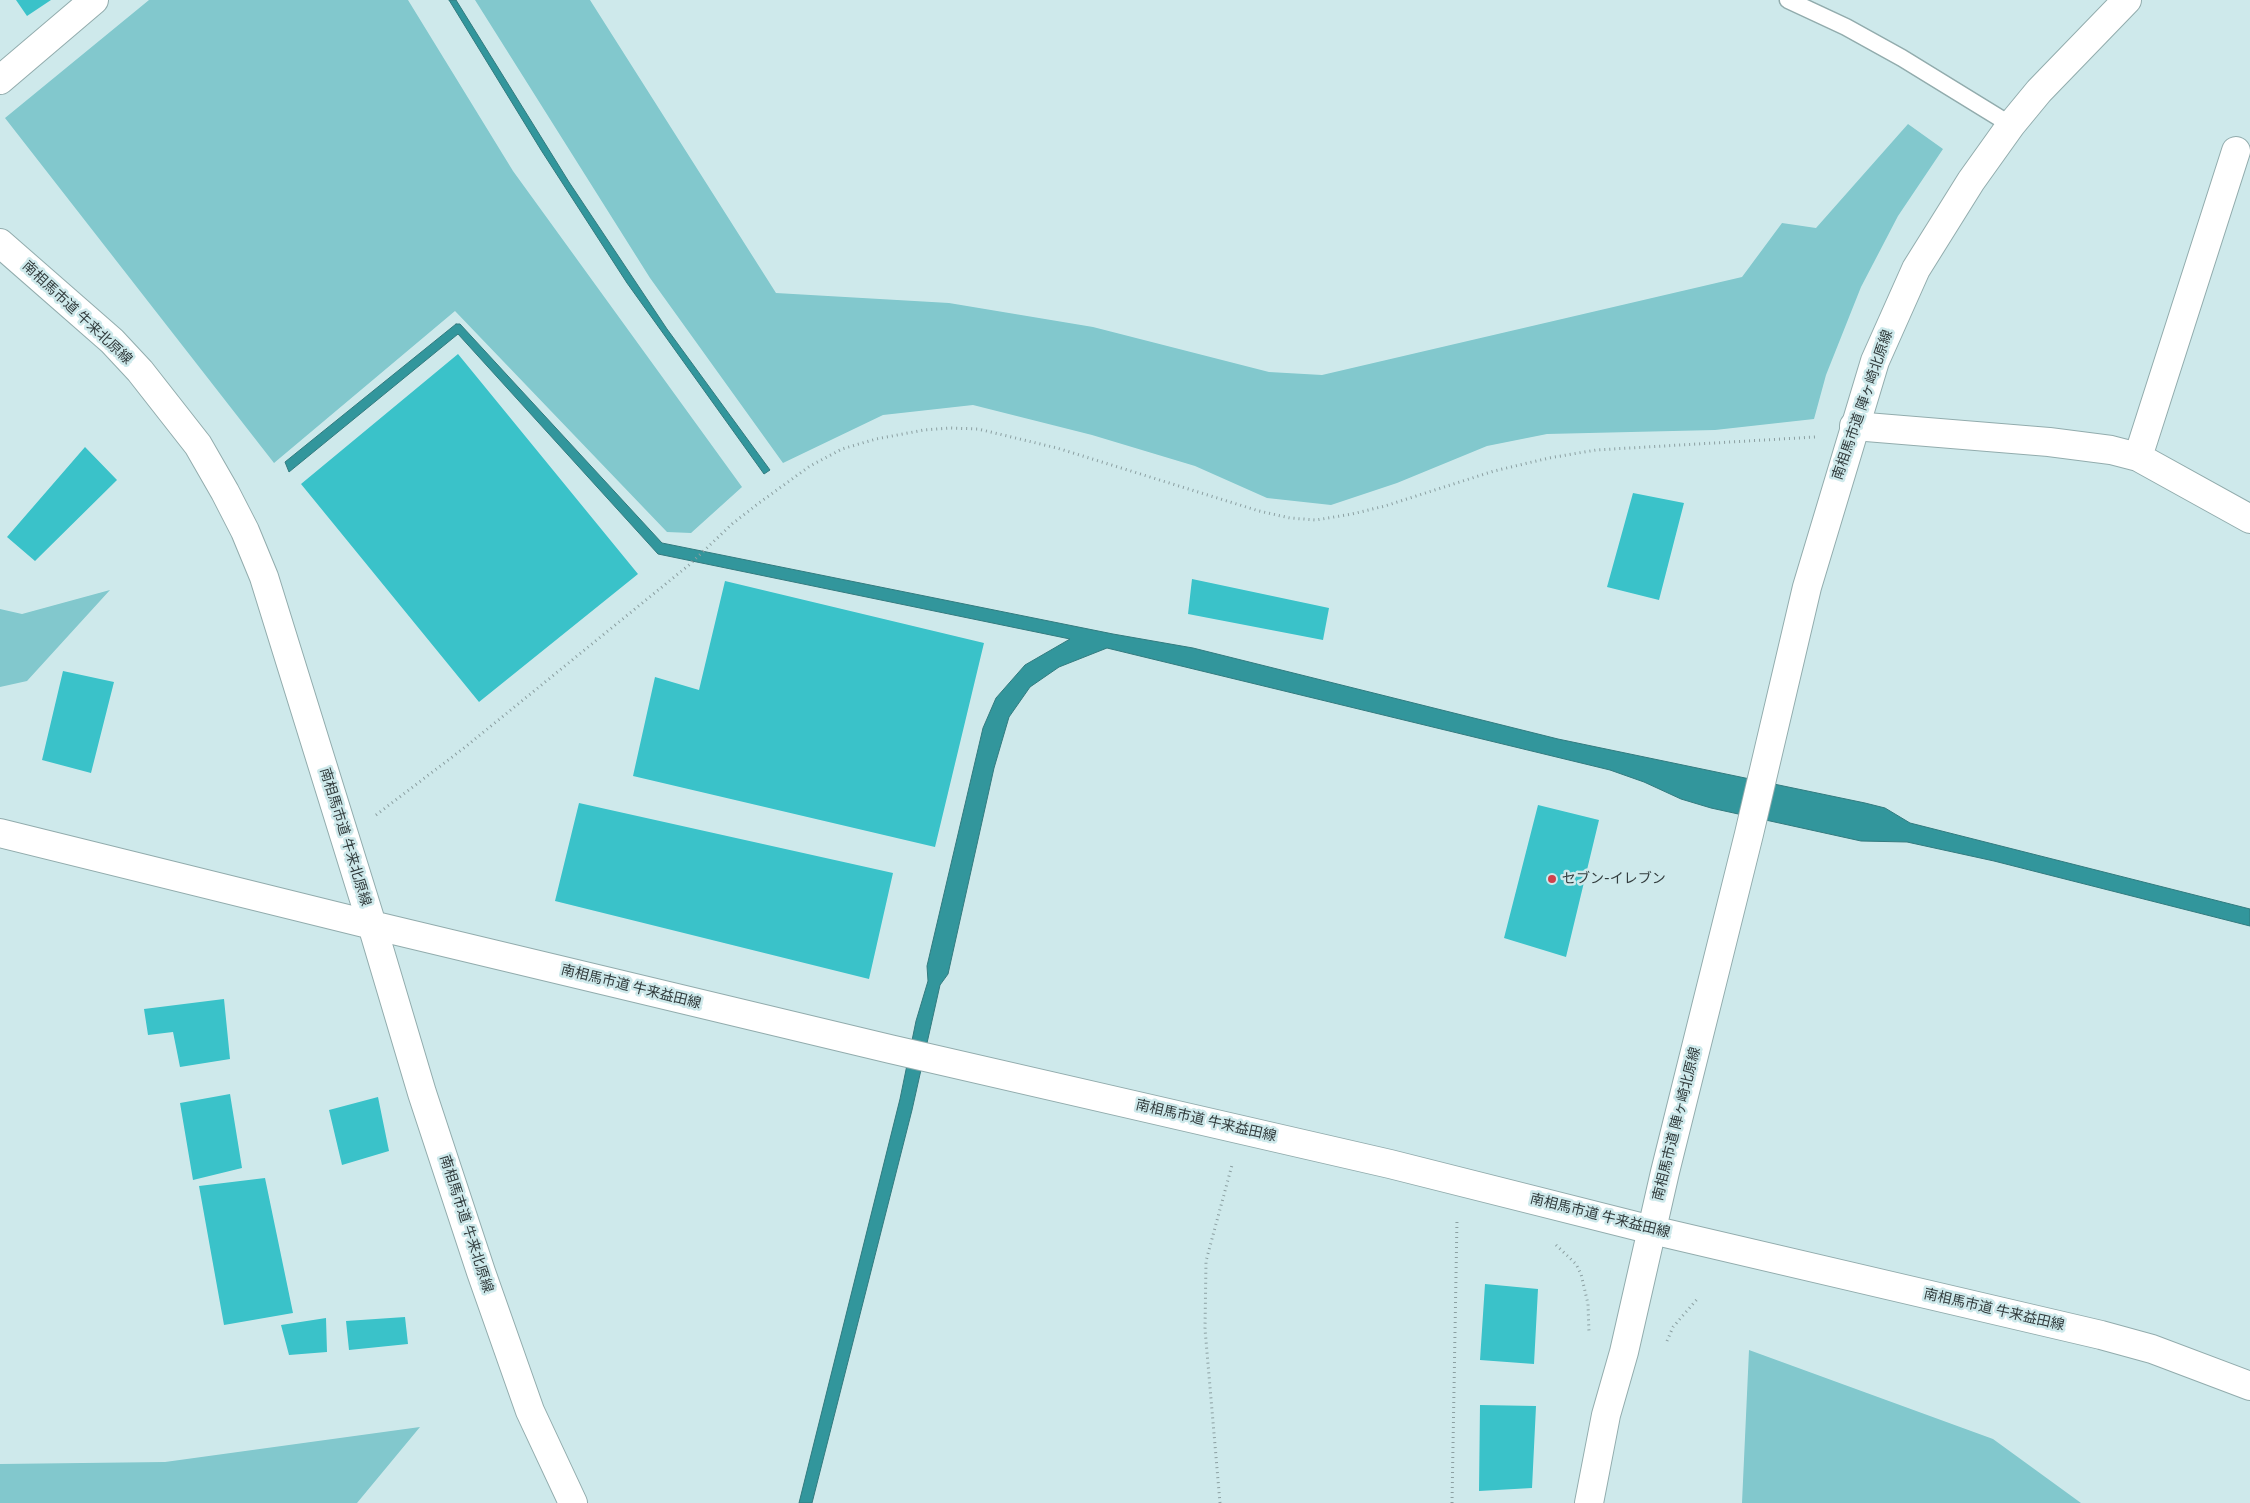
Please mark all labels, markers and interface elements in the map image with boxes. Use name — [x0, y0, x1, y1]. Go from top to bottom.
street label: 南相馬市道 牛来北原線 — [19, 258, 135, 368]
street label: 南相馬市道 陣ヶ崎北原線 — [1829, 328, 1897, 482]
street label: 南相馬市道 牛来北原線 — [316, 766, 374, 908]
place label: セブン-イレブン — [1562, 871, 1666, 887]
marker: セブン-イレブン — [1546, 873, 1558, 885]
street label: 南相馬市道 牛来益田線 — [559, 961, 703, 1013]
street label: 南相馬市道 陣ヶ崎北原線 — [1650, 1045, 1704, 1203]
street label: 南相馬市道 牛来益田線 — [1134, 1097, 1278, 1145]
street label: 南相馬市道 牛来北原線 — [436, 1153, 496, 1295]
street label: 南相馬市道 牛来益田線 — [1528, 1190, 1672, 1242]
street label: 南相馬市道 牛来益田線 — [1922, 1286, 2066, 1334]

